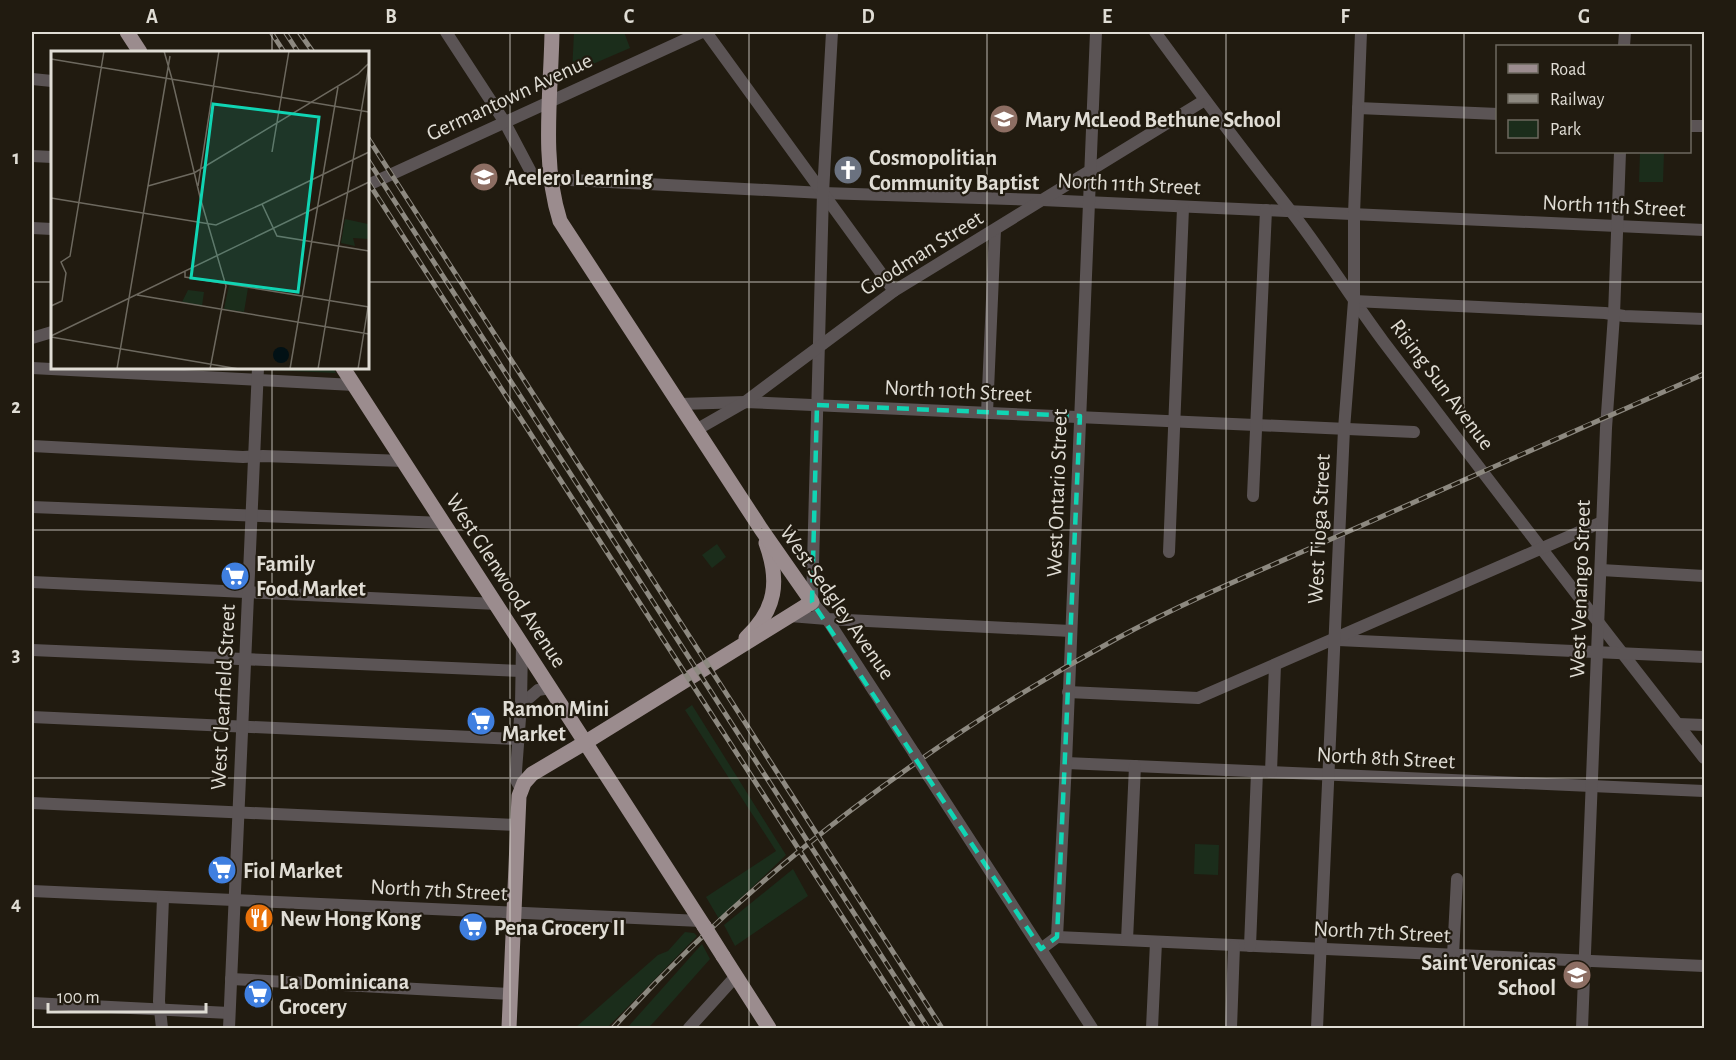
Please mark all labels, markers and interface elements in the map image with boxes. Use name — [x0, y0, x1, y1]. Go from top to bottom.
text: A — [146, 7, 158, 27]
text: B — [385, 7, 397, 27]
text: C — [624, 7, 635, 27]
text: D — [861, 7, 875, 27]
text: E — [1102, 7, 1112, 27]
text: F — [1340, 7, 1350, 27]
text: G — [1578, 7, 1590, 27]
legend — [1496, 45, 1691, 153]
street label: Germantown Avenue — [423, 49, 596, 145]
inset map — [51, 51, 369, 369]
text: Road — [1550, 61, 1586, 79]
text: Railway — [1550, 91, 1605, 109]
school or university icon: Mary McLeod Bethune School — [988, 103, 1020, 135]
place label: Mary McLeod Bethune School — [1025, 109, 1281, 132]
text: Park — [1550, 121, 1582, 139]
place label: Cosmopolitian Community Baptist — [869, 147, 1040, 195]
text: 1 — [12, 148, 20, 168]
church icon: Cosmopolitian Community Baptist — [832, 154, 864, 186]
school or university icon: Acelero Learning — [468, 161, 500, 193]
place label: Acelero Learning — [505, 167, 653, 189]
street label: North 11th Street — [1057, 169, 1201, 199]
street label: North 11th Street — [1542, 191, 1686, 221]
street label: Goodman Street — [856, 206, 987, 299]
street label: Rising Sun Avenue — [1386, 315, 1498, 454]
street label: North 10th Street — [884, 376, 1032, 406]
text: 2 — [11, 397, 21, 417]
street label: West Ontario Street — [1043, 408, 1071, 578]
street label: West Tioga Street — [1304, 453, 1334, 605]
street label: West Glenwood Avenue — [442, 490, 571, 671]
street label: West Venango Street — [1566, 499, 1594, 679]
street label: West Sedgley Avenue — [776, 521, 899, 684]
place label: Family Food Market — [256, 553, 366, 600]
supermarket icon: Family Food Market — [219, 560, 251, 592]
street label: West Clearfield Street — [207, 603, 239, 791]
text: 3 — [12, 645, 20, 665]
place label: Ramon Mini Market — [502, 698, 609, 745]
supermarket icon: Ramon Mini Market — [465, 705, 497, 737]
street label: North 8th Street — [1316, 743, 1456, 773]
supermarket icon: Fiol Market — [206, 854, 238, 886]
place label: Fiol Market — [243, 860, 343, 882]
street label: North 7th Street — [370, 875, 508, 905]
text: 4 — [11, 894, 21, 914]
restaurant icon: New Hong Kong — [243, 902, 275, 934]
place label: New Hong Kong — [280, 908, 422, 930]
supermarket icon: Pena Grocery II — [457, 911, 489, 943]
place label: Pena Grocery II — [494, 917, 625, 940]
street label: North 7th Street — [1313, 917, 1451, 947]
place label: Saint Veronicas School — [1421, 952, 1556, 999]
school or university icon: Saint Veronicas School — [1561, 959, 1593, 991]
place label: La Dominicana Grocery — [279, 971, 410, 1019]
scale bar — [48, 976, 206, 1014]
supermarket icon: La Dominicana Grocery — [242, 978, 274, 1010]
text: 100 m — [57, 989, 100, 1007]

